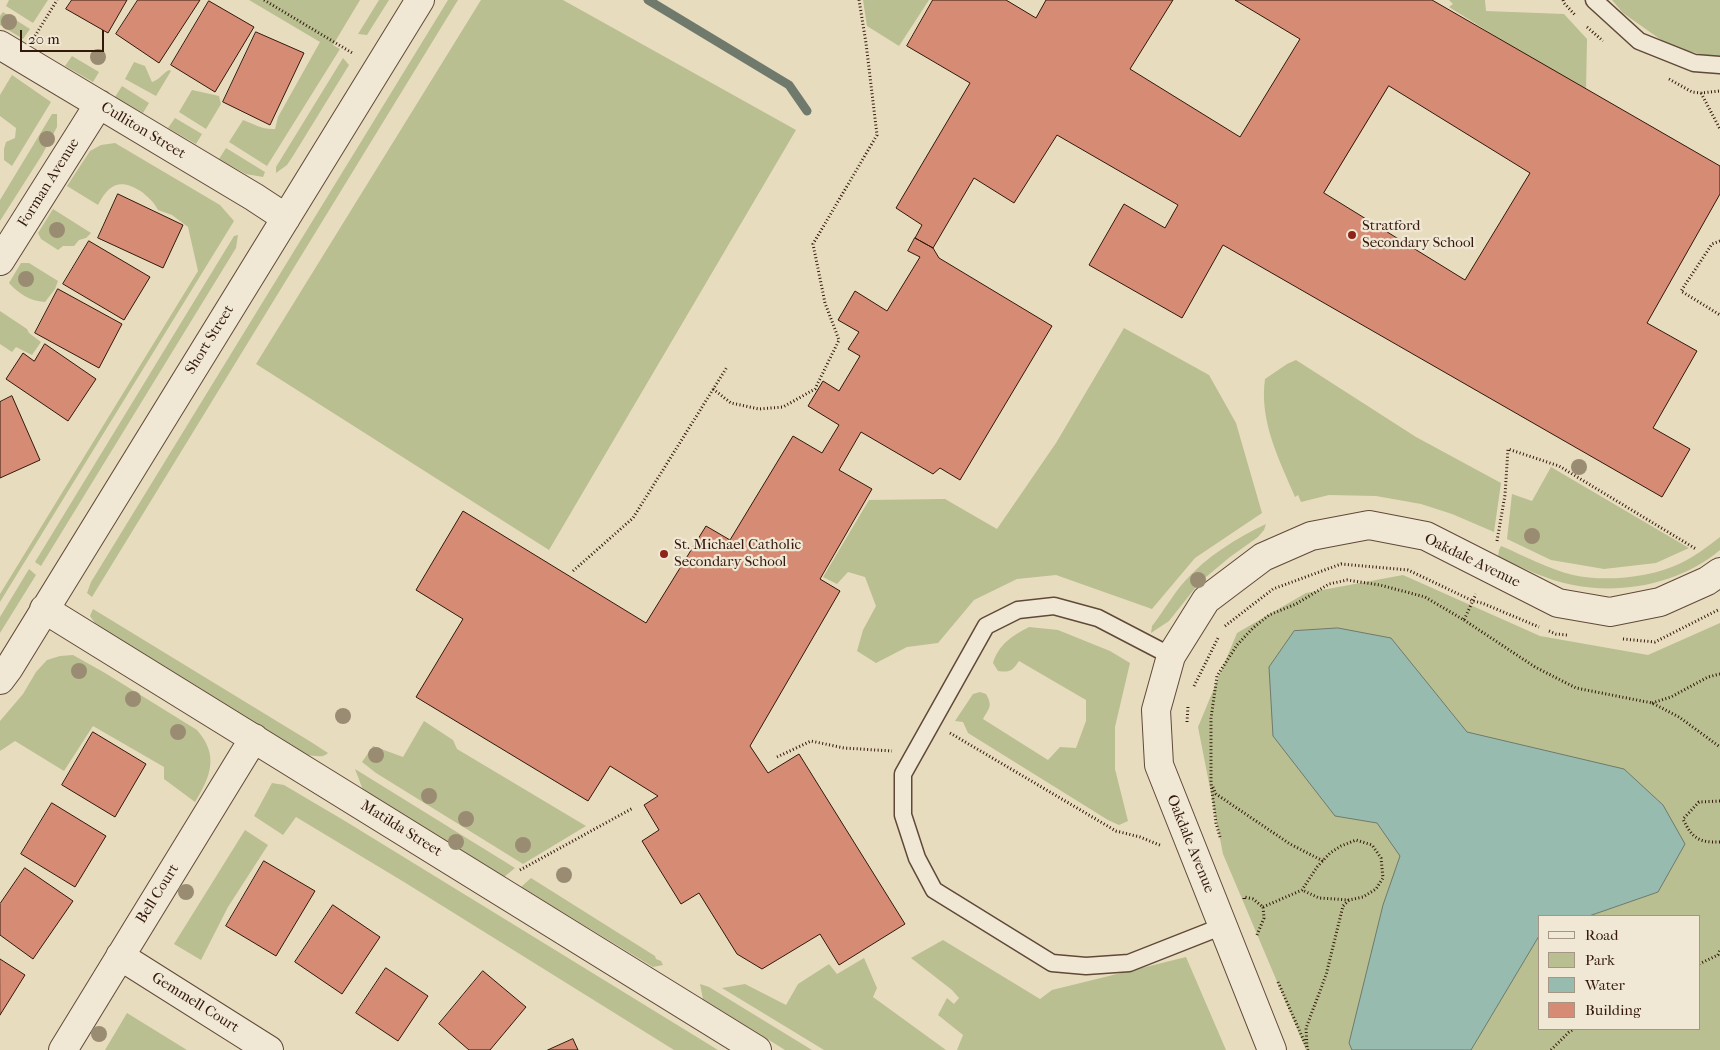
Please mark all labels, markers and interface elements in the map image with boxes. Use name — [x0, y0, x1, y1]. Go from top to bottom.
scale bar — [22, 20, 106, 52]
text: 20 m — [28, 30, 60, 48]
street label: Culliton Street — [97, 99, 189, 163]
street label: Forman Avenue — [14, 135, 84, 231]
place label: Stratford Secondary School — [1362, 217, 1475, 252]
marker: Stratford Secondary School — [1346, 229, 1358, 241]
street label: Short Street — [182, 302, 238, 378]
street label: Oakdale Avenue — [1421, 530, 1523, 592]
place label: St. Michael Catholic Secondary School — [674, 536, 801, 571]
marker: St. Michael Catholic Secondary School — [658, 548, 670, 560]
street label: Oakdale Avenue — [1162, 792, 1218, 896]
street label: Matilda Street — [357, 797, 445, 861]
street label: Bell Court — [133, 861, 183, 927]
legend — [1538, 915, 1700, 1030]
text: Road — [1585, 926, 1618, 944]
text: Park — [1585, 951, 1615, 969]
street label: Gemmell Court — [148, 969, 242, 1037]
text: Water — [1585, 976, 1625, 994]
text: Building — [1585, 1001, 1641, 1019]

